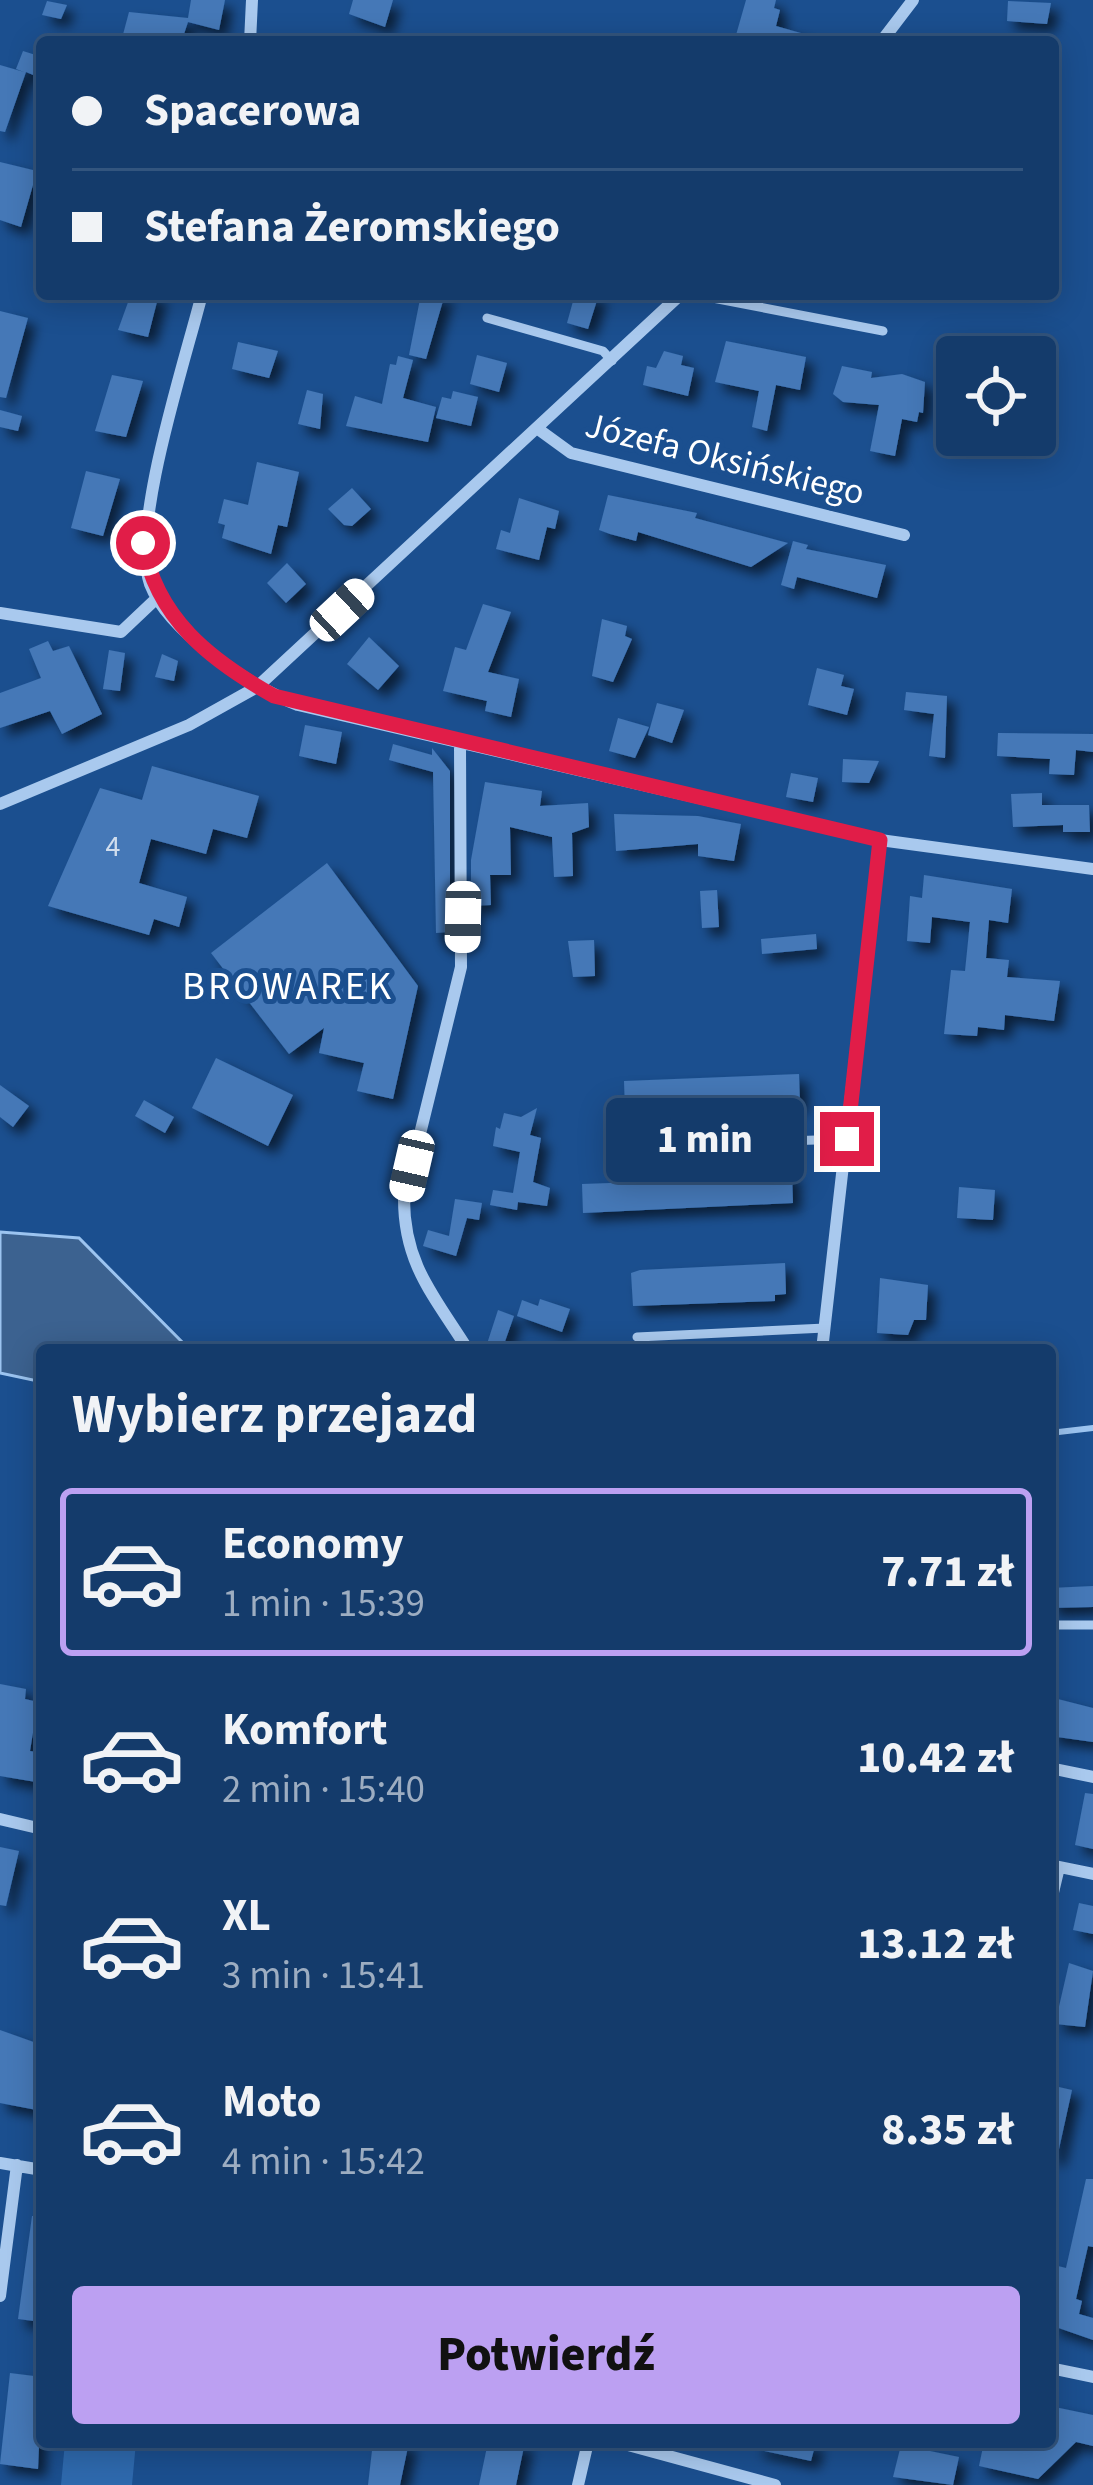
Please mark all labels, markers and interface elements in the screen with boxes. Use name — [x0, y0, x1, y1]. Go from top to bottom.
text: Spacerowa — [144, 79, 361, 143]
text: Stefana Żeromskiego — [144, 195, 560, 259]
map controls — [936, 336, 1056, 456]
button: locate — [936, 336, 1056, 456]
street label: Józefa Oksińskiego — [580, 400, 870, 518]
route start — [116, 516, 170, 570]
car — [303, 572, 381, 648]
house number: 4 — [106, 825, 121, 868]
car — [444, 881, 482, 953]
district label: BROWAREK — [182, 959, 394, 1015]
callout: 1 min — [607, 1097, 805, 1181]
text: 1 min — [657, 1112, 753, 1168]
route end — [820, 1112, 874, 1166]
car — [386, 1127, 438, 1205]
text: Wybierz przejazd — [72, 1377, 478, 1454]
text: Economy — [222, 1512, 404, 1576]
icon: car — [78, 1518, 186, 1626]
text: 7.71 zł — [881, 1540, 1014, 1604]
text: 1 min · 15:39 — [222, 1576, 425, 1632]
text: Komfort — [222, 1698, 387, 1762]
icon: car — [78, 1704, 186, 1812]
text: 10.42 zł — [857, 1726, 1014, 1790]
text: 2 min · 15:40 — [222, 1762, 425, 1818]
text: XL — [222, 1884, 271, 1948]
icon: car — [78, 1890, 186, 1998]
text: 13.12 zł — [857, 1912, 1014, 1976]
text: 3 min · 15:41 — [222, 1948, 425, 2004]
text: Moto — [222, 2070, 321, 2134]
icon: car — [78, 2076, 186, 2184]
text: 8.35 zł — [881, 2098, 1014, 2162]
text: 4 min · 15:42 — [222, 2134, 425, 2190]
button: Potwierdź — [72, 2286, 1020, 2424]

